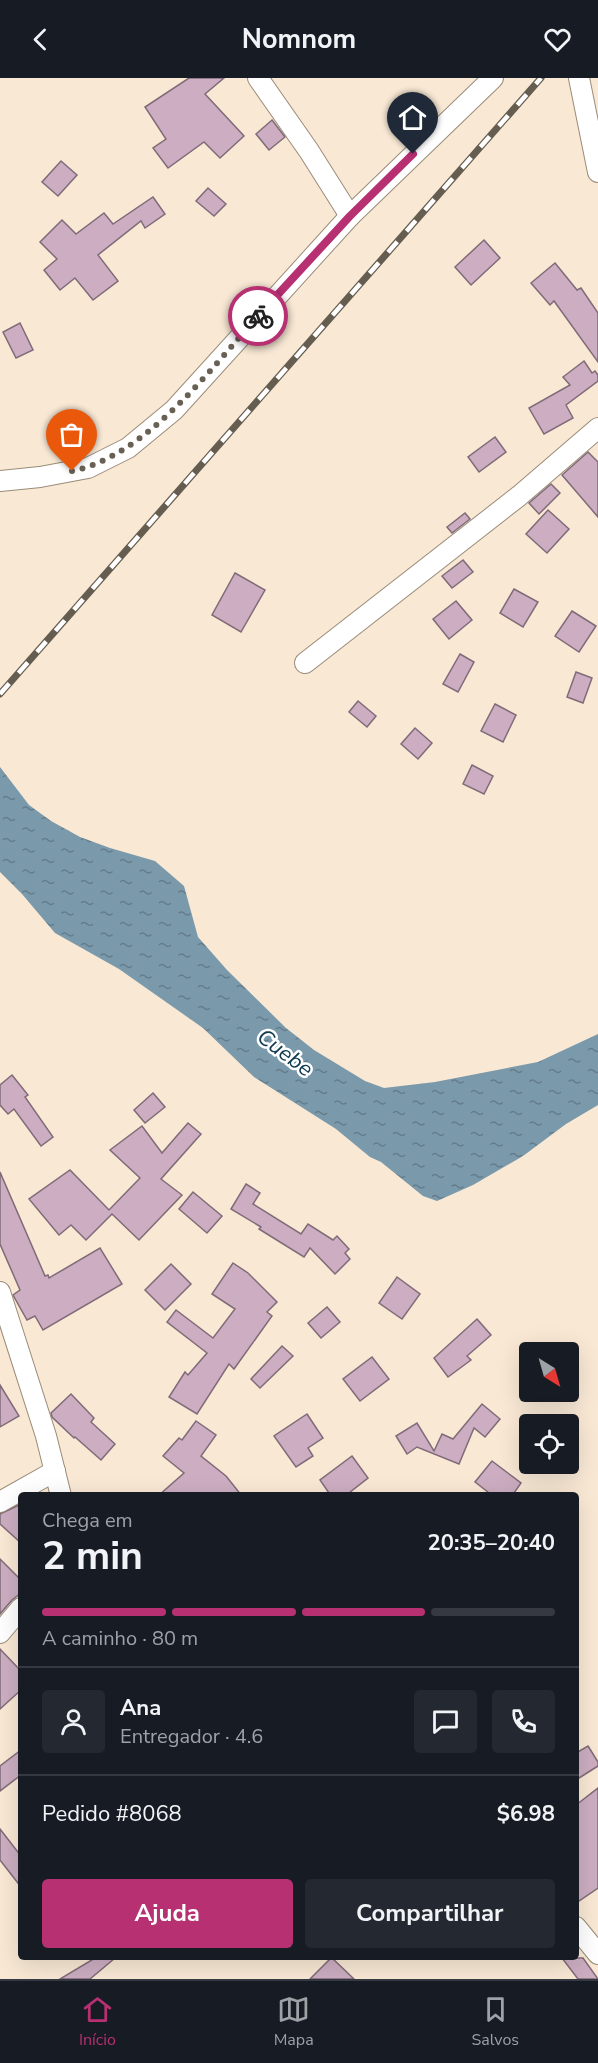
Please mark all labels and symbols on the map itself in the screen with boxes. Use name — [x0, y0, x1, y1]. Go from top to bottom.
pin — [387, 92, 438, 154]
courier — [228, 286, 288, 346]
pin — [46, 409, 97, 471]
water label: Cuebe — [251, 1022, 319, 1084]
north arrow — [519, 1342, 579, 1402]

